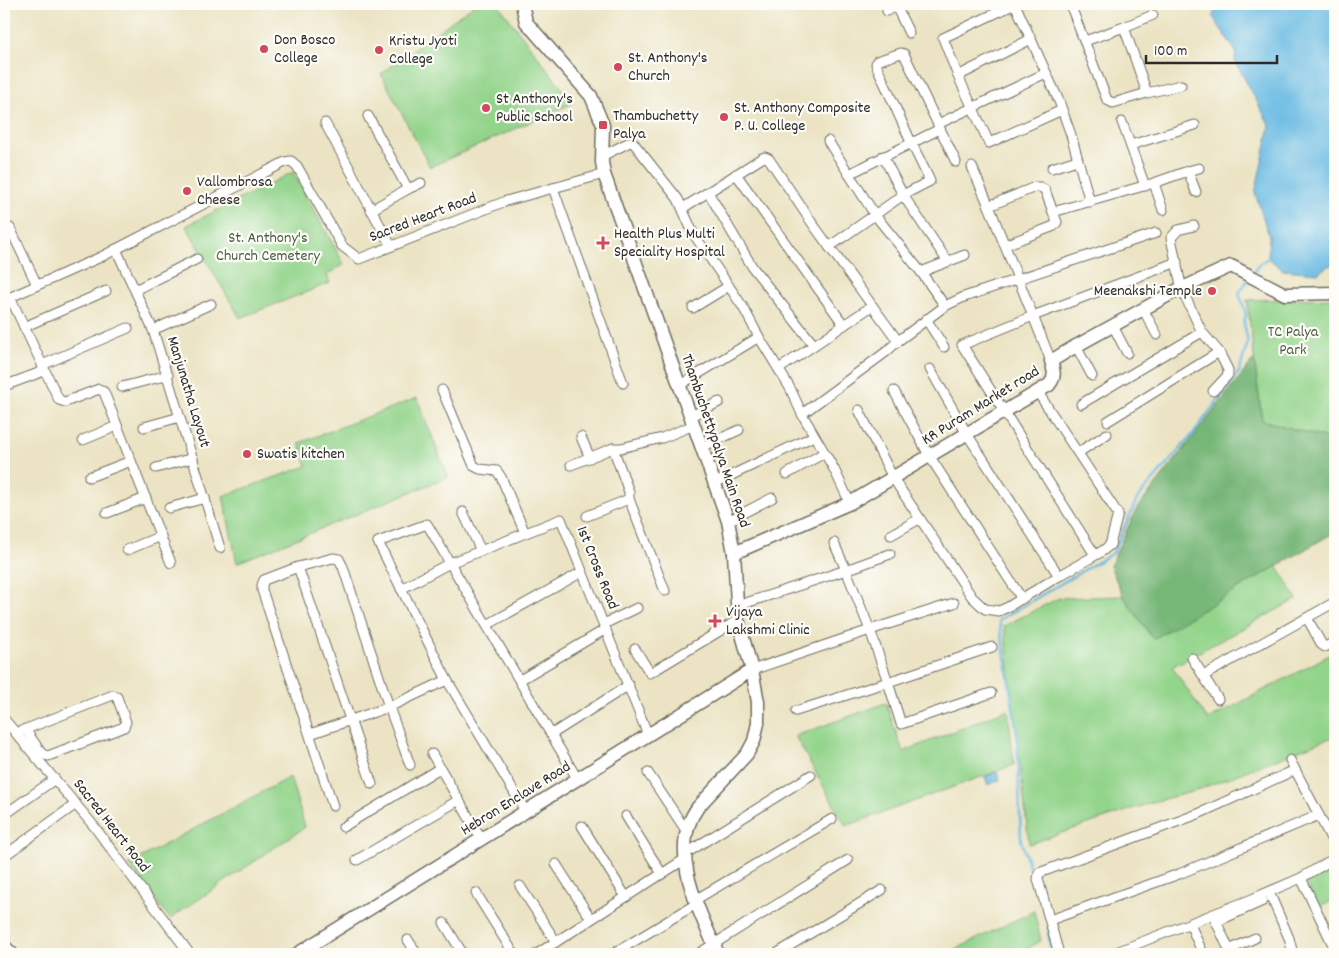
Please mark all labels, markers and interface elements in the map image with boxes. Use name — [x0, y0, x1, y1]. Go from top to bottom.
place label: Don Bosco College — [274, 29, 335, 70]
place label: Kristu Jyoti College — [389, 30, 457, 71]
scale bar — [1146, 32, 1278, 64]
text: 100 m — [1154, 41, 1187, 63]
marker: Don Bosco College — [258, 43, 270, 55]
marker: Kristu Jyoti College — [373, 44, 385, 56]
place label: St. Anthony's Church — [628, 47, 708, 88]
marker: St. Anthony's Church — [612, 61, 624, 73]
place label: St Anthony's Public School — [496, 88, 573, 129]
place label: St. Anthony Composite P. U. College — [734, 97, 870, 138]
marker: St Anthony's Public School — [480, 102, 492, 114]
place label: Thambuchetty Palya — [613, 105, 699, 146]
marker: St. Anthony Composite P. U. College — [718, 111, 730, 123]
marker: Thambuchetty Palya — [597, 119, 609, 131]
place label: Vallombrosa Cheese — [197, 171, 273, 212]
marker: Vallombrosa Cheese — [181, 185, 193, 197]
street label: Sacred Heart Road — [366, 187, 480, 249]
place label: Health Plus Multi Speciality Hospital — [614, 223, 725, 264]
park label: St. Anthony's Church Cemetery — [216, 227, 320, 268]
marker: Health Plus Multi Speciality Hospital — [596, 236, 610, 250]
place label: Meenakshi Temple — [1094, 280, 1202, 303]
marker: Meenakshi Temple — [1206, 285, 1218, 297]
park label: TC Palya Park — [1268, 321, 1319, 362]
street label: Manjunatha Layout — [160, 334, 216, 450]
street label: Thambuchettypalya Main Road — [674, 351, 756, 531]
street label: KR Puram Market road — [918, 360, 1044, 452]
place label: Swatis kitchen — [257, 443, 345, 466]
marker: Swatis kitchen — [241, 448, 253, 460]
street label: 1st Cross Road — [570, 523, 624, 613]
place label: Vijaya Lakshmi Clinic — [726, 601, 810, 642]
marker: Vijaya Lakshmi Clinic — [708, 614, 722, 628]
street label: Hebron Enclave Road — [456, 756, 576, 842]
street label: Sacred Heart Road — [67, 774, 155, 878]

